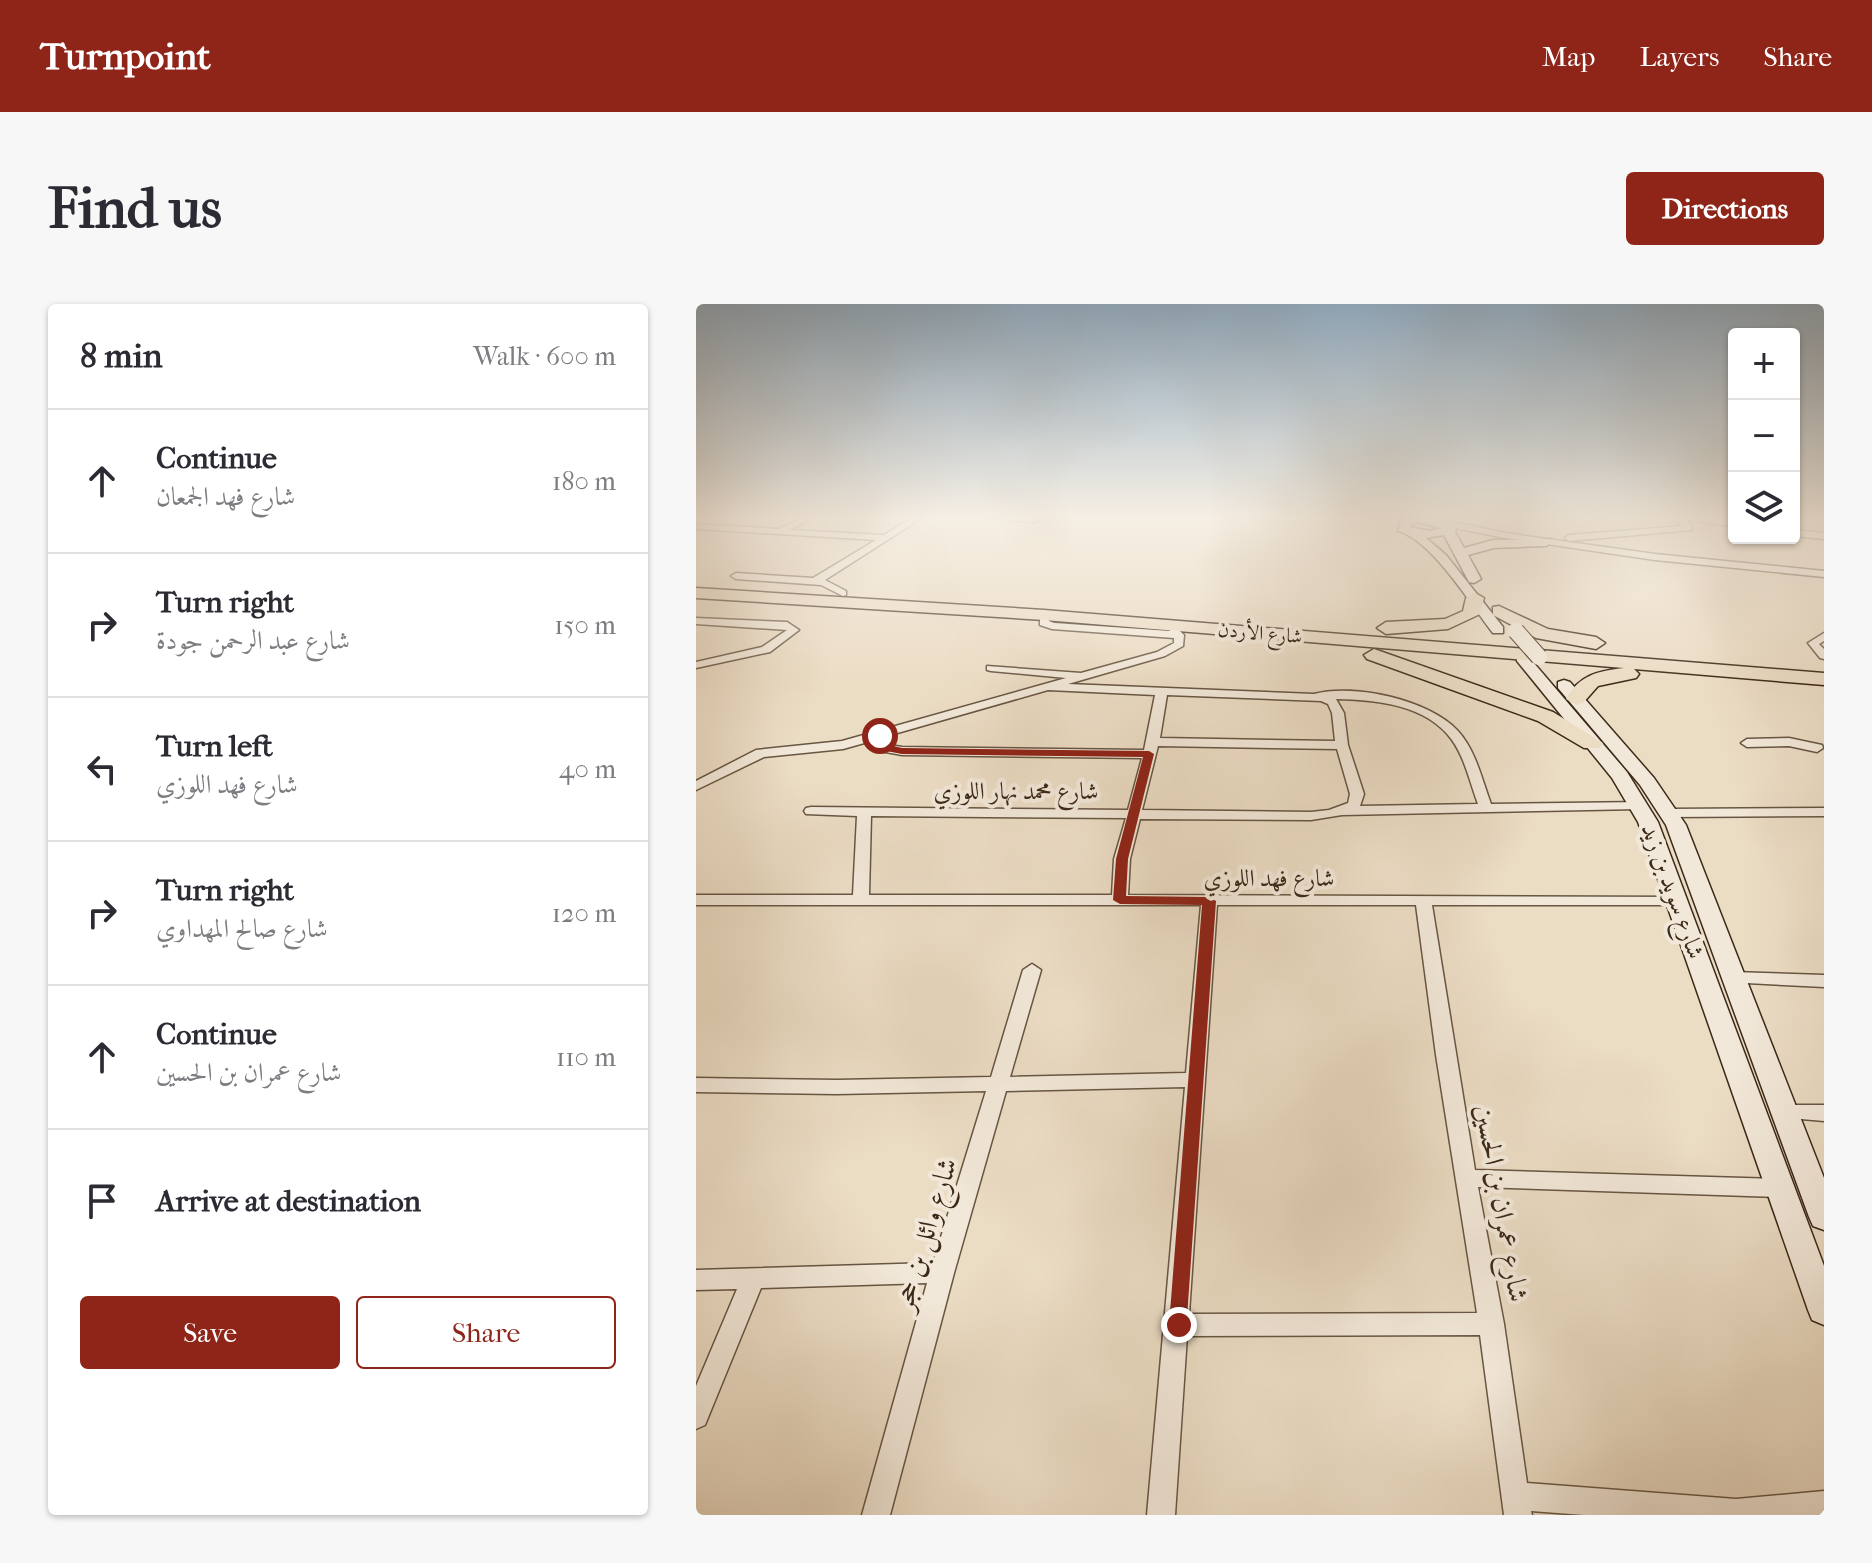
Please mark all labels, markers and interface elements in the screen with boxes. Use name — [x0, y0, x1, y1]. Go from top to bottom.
text: Turnpoint — [40, 34, 211, 79]
text: Map — [1542, 40, 1595, 73]
text: Layers — [1639, 40, 1719, 73]
text: Share — [1763, 40, 1832, 73]
button: Directions — [1626, 172, 1824, 245]
text: Find us — [48, 176, 222, 241]
map controls — [1728, 328, 1800, 544]
button: + — [1728, 328, 1800, 400]
text: 8 min — [80, 336, 162, 376]
text: Walk · 600 m — [473, 341, 616, 372]
button: − — [1728, 400, 1800, 472]
text: Continue — [156, 441, 277, 476]
icon: ahead — [80, 459, 124, 503]
text: 180 m — [552, 466, 616, 497]
button: layers — [1728, 472, 1800, 544]
text: شارع فهد الجمعان — [156, 481, 295, 512]
text: Turn right — [156, 585, 294, 620]
icon: right — [80, 603, 124, 647]
text: 150 m — [554, 610, 616, 641]
street label: شارع الأردن — [1216, 614, 1303, 654]
text: شارع عبد الرحمن جودة — [156, 625, 350, 656]
route start — [862, 718, 898, 754]
text: Turn left — [156, 729, 273, 764]
icon: left — [80, 747, 124, 791]
text: 40 m — [559, 754, 616, 785]
text: شارع فهد اللوزي — [156, 769, 298, 800]
street label: شارع محمد نهار اللوزي — [934, 777, 1098, 811]
street label: شارع سويد بن زيد — [1630, 820, 1710, 964]
street label: شارع فهد اللوزي — [1204, 864, 1334, 898]
text: Turn right — [156, 873, 294, 908]
icon: right — [80, 891, 124, 935]
text: 120 m — [552, 898, 616, 929]
text: شارع صالح المهداوي — [156, 913, 328, 944]
text: Continue — [156, 1017, 277, 1052]
icon: ahead — [80, 1035, 124, 1079]
text: 110 m — [556, 1042, 616, 1073]
text: شارع عمران بن الحسين — [156, 1057, 342, 1088]
street label: شارع عمران بن الحسين — [1461, 1102, 1536, 1306]
street label: شارع وائل بن حجر — [885, 1154, 971, 1319]
icon: arrive — [80, 1179, 124, 1223]
text: Arrive at destination — [156, 1184, 421, 1219]
button: Save — [80, 1296, 340, 1369]
button: Share — [356, 1296, 616, 1369]
route end — [1161, 1307, 1197, 1343]

